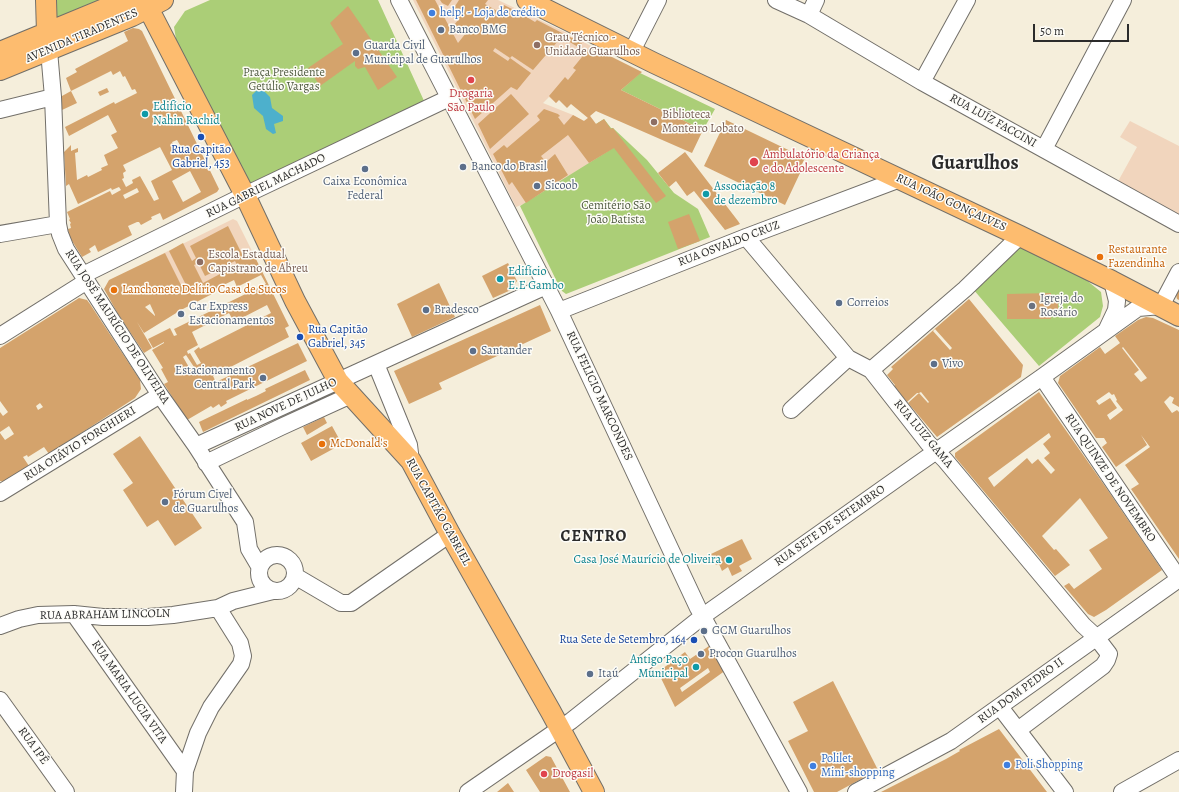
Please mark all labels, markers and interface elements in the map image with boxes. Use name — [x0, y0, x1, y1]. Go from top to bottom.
street label: AVENIDA TIRADENTES — [24, 6, 140, 66]
place label: help! - Loja de crédito — [440, 6, 546, 20]
marker: help! - Loja de crédito — [427, 8, 437, 18]
scale bar — [1035, 16, 1131, 42]
place label: Banco BMG — [449, 23, 507, 37]
text: 50 m — [1040, 23, 1064, 39]
marker: Banco BMG — [436, 25, 446, 35]
place label: Grau Técnico - Unidade Guarulhos — [545, 31, 640, 59]
place label: Guarda Civil Municipal de Guarulhos — [364, 39, 481, 67]
marker: Grau Técnico - Unidade Guarulhos — [532, 40, 542, 50]
marker: Guarda Civil Municipal de Guarulhos — [351, 48, 361, 58]
park label: Praça Presidente Getúlio Vargas — [243, 66, 325, 94]
marker: Drogaria São Paulo — [466, 75, 476, 85]
place label: Drogaria São Paulo — [447, 87, 495, 115]
street label: RUA LUÍZ FACCINI — [947, 91, 1039, 151]
place label: Edifício Nahin Rachid — [153, 100, 220, 128]
place label: Biblioteca Monteiro Lobato — [662, 108, 744, 136]
marker: Edifício Nahin Rachid — [140, 109, 150, 119]
marker: Biblioteca Monteiro Lobato — [649, 117, 659, 127]
marker: Rua Capitão Gabriel, 453 — [196, 132, 206, 142]
place label: Rua Capitão Gabriel, 453 — [171, 143, 231, 171]
place label: Ambulatório da Criança e do Adolescente — [763, 148, 880, 176]
street label: RUA GABRIEL MACHADO — [204, 151, 328, 221]
district label: Guarulhos — [931, 152, 1019, 176]
marker: Ambulatório da Criança e do Adolescente — [748, 156, 760, 168]
place label: Banco do Brasil — [471, 160, 547, 174]
marker: Banco do Brasil — [458, 162, 468, 172]
marker: Caixa Econômica Federal — [360, 164, 370, 174]
street label: RUA JOÃO GONÇALVES — [894, 171, 1008, 235]
place label: Caixa Econômica Federal — [323, 175, 407, 203]
place label: Sicoob — [545, 179, 578, 193]
place label: Associação 8 de dezembro — [714, 180, 777, 208]
marker: Sicoob — [532, 181, 542, 191]
marker: Associação 8 de dezembro — [701, 189, 711, 199]
park label: Cemitério São João Batista — [581, 199, 651, 227]
street label: RUA OSVALDO CRUZ — [676, 218, 782, 270]
place label: Restaurante Fazendinha — [1108, 243, 1167, 271]
street label: RUA JOSÉ MAURÍCIO DE OLIVEIRA — [62, 247, 172, 407]
place label: Escola Estadual Capistrano de Abreu — [208, 248, 308, 276]
marker: Restaurante Fazendinha — [1095, 252, 1105, 262]
marker: Escola Estadual Capistrano de Abreu — [195, 257, 205, 267]
place label: Edifício E.E Gambo — [508, 265, 564, 293]
marker: Edifício E.E Gambo — [495, 274, 505, 284]
place label: Lanchonete Delírio Casa de Sucos — [122, 283, 286, 297]
marker: Lanchonete Delírio Casa de Sucos — [109, 285, 119, 295]
place label: Igreja do Rosário — [1040, 292, 1083, 320]
place label: Correios — [847, 296, 889, 310]
marker: Correios — [834, 298, 844, 308]
place label: Car Express Estacionamentos — [189, 300, 274, 328]
marker: Igreja do Rosário — [1027, 301, 1037, 311]
place label: Bradesco — [434, 303, 479, 317]
marker: Bradesco — [421, 305, 431, 315]
marker: Car Express Estacionamentos — [176, 309, 186, 319]
place label: Rua Capitão Gabriel, 345 — [308, 323, 368, 351]
street label: RUA FELICIO MARCONDES — [563, 329, 635, 463]
marker: Rua Capitão Gabriel, 345 — [295, 332, 305, 342]
place label: Santander — [481, 344, 532, 358]
marker: Santander — [468, 346, 478, 356]
place label: Vivo — [942, 357, 963, 371]
marker: Vivo — [929, 359, 939, 369]
place label: Estacionamento Central Park — [175, 364, 255, 392]
marker: Estacionamento Central Park — [258, 373, 268, 383]
street label: RUA NOVE DE JULHO — [233, 375, 339, 435]
street label: RUA LUIZ GAMA — [890, 397, 956, 471]
street label: RUA OTÁVIO FORGHIERI — [21, 404, 139, 484]
street label: RUA QUINZE DE NOVEMBRO — [1062, 411, 1158, 545]
place label: McDonald's — [330, 437, 388, 451]
marker: McDonald's — [317, 439, 327, 449]
street label: RUA CAPITÃO GABRIEL — [402, 456, 474, 568]
street label: RUA SETE DE SETEMBRO — [772, 482, 888, 570]
place label: Fórum Civel de Guarulhos — [173, 488, 238, 516]
marker: Fórum Civel de Guarulhos — [160, 497, 170, 507]
district label: CENTRO — [561, 527, 627, 547]
place label: Casa José Maurício de Oliveira — [573, 553, 721, 567]
marker: Casa José Maurício de Oliveira — [724, 555, 734, 565]
street label: RUA ABRAHAM LINCOLN — [40, 607, 170, 623]
place label: GCM Guarulhos — [712, 624, 791, 638]
marker: GCM Guarulhos — [699, 626, 709, 636]
place label: Rua Sete de Setembro, 164 — [559, 633, 686, 647]
marker: Rua Sete de Setembro, 164 — [689, 635, 699, 645]
street label: RUA MARIA LUCIA VITA — [88, 638, 170, 746]
place label: Procon Guarulhos — [709, 647, 797, 661]
marker: Procon Guarulhos — [696, 649, 706, 659]
place label: Antigo Paço Municipal — [630, 653, 688, 681]
street label: RUA DOM PEDRO II — [975, 655, 1067, 727]
marker: Antigo Paço Municipal — [691, 662, 701, 672]
place label: Itaú — [598, 667, 618, 681]
marker: Itaú — [585, 669, 595, 679]
street label: RUA IPÊ — [15, 725, 51, 767]
place label: Polilet Mini-shopping — [821, 752, 895, 780]
place label: Poli Shopping — [1015, 758, 1083, 772]
marker: Poli Shopping — [1002, 760, 1012, 770]
marker: Polilet Mini-shopping — [808, 761, 818, 771]
place label: Drogasil — [552, 767, 593, 781]
marker: Drogasil — [539, 769, 549, 779]

